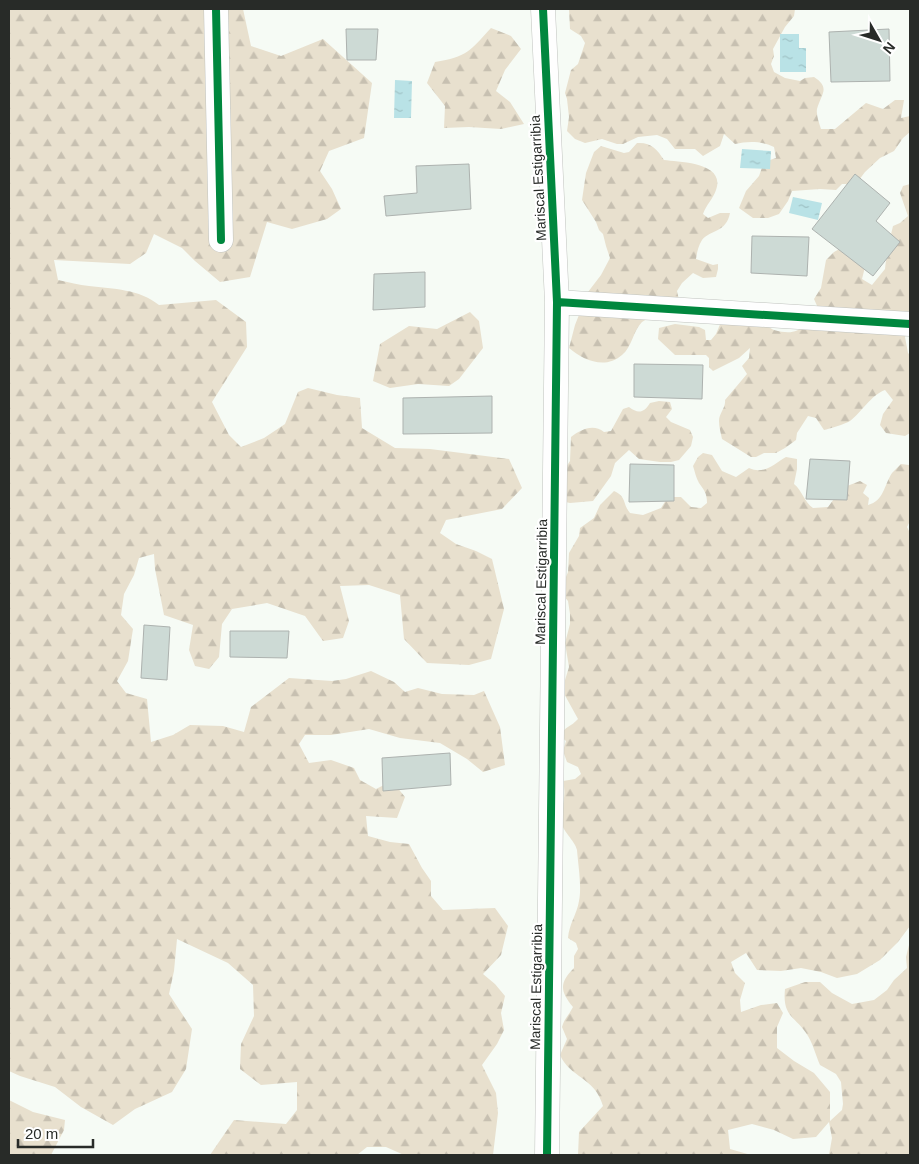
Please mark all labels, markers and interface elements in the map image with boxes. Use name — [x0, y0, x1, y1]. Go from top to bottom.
north arrow — [854, 15, 904, 65]
text: N — [880, 39, 899, 57]
street label: Mariscal Estigarribia — [527, 114, 549, 241]
street label: Mariscal Estigarribia — [532, 519, 550, 645]
street label: Mariscal Estigarribia — [527, 924, 545, 1050]
scale bar — [18, 1116, 92, 1148]
text: 20 m — [25, 1125, 58, 1142]

